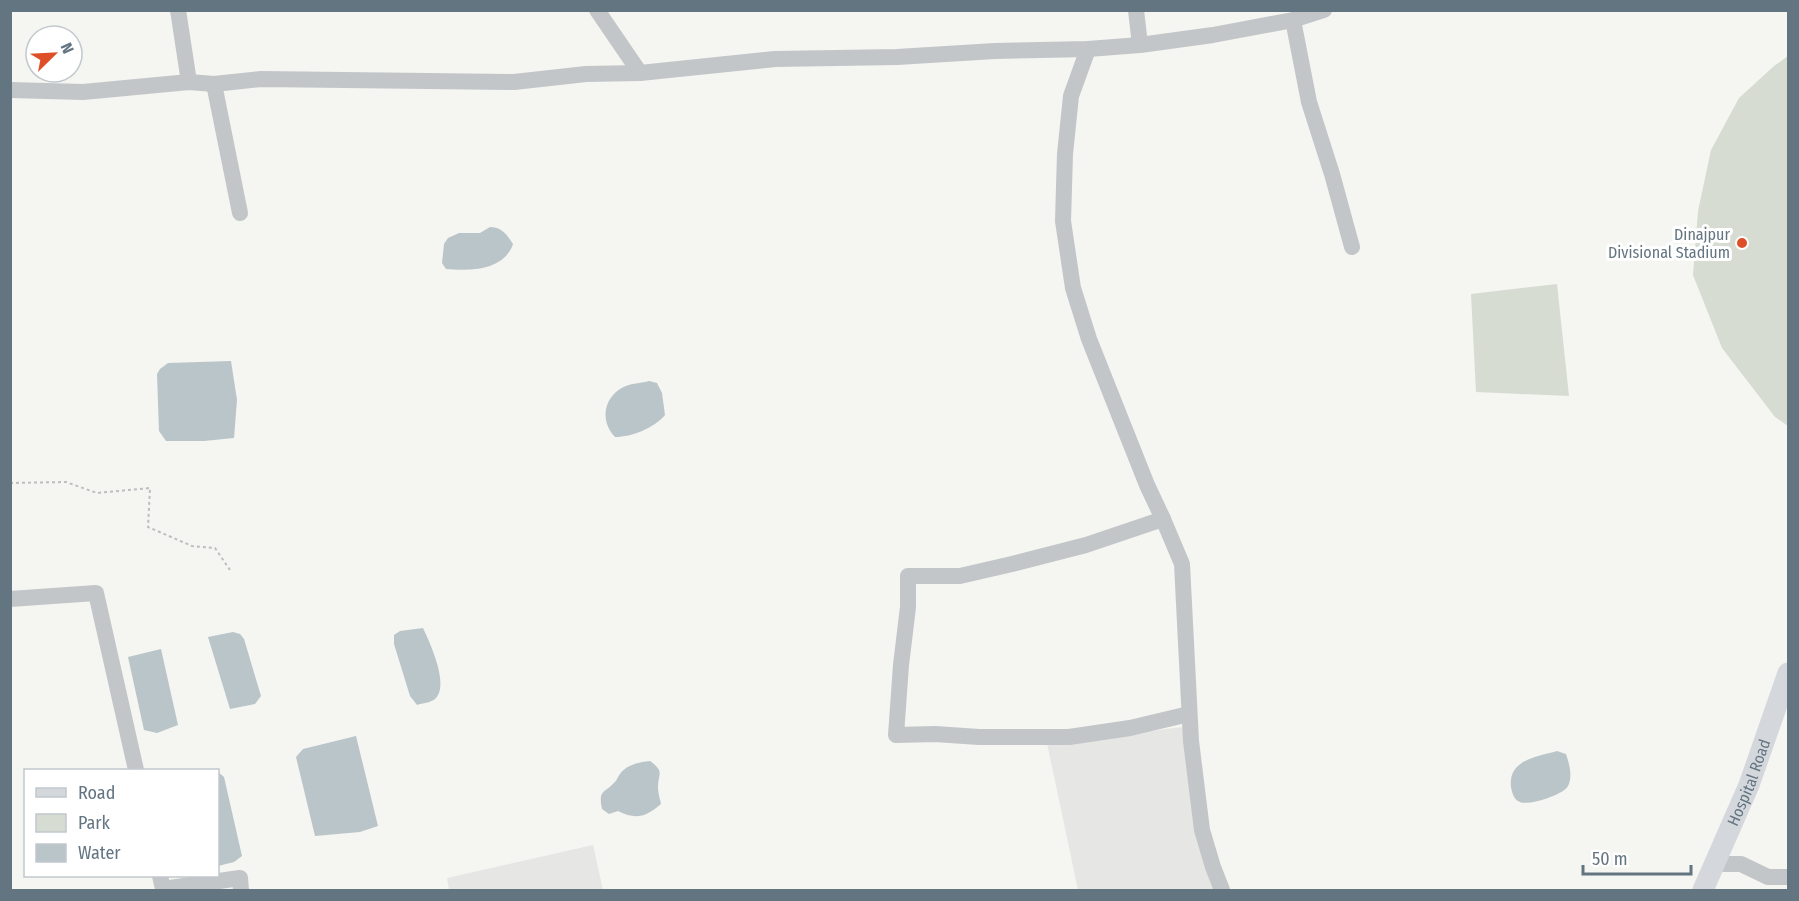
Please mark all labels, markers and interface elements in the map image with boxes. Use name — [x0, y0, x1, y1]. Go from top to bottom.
north arrow — [24, 24, 84, 84]
text: N — [57, 40, 78, 56]
place label: Dinajpur Divisional Stadium — [1608, 225, 1730, 262]
marker: Dinajpur Divisional Stadium — [1735, 236, 1749, 250]
street label: Hospital Road — [1723, 736, 1774, 829]
legend — [24, 769, 219, 877]
text: Road — [78, 782, 115, 804]
text: Park — [78, 812, 111, 834]
scale bar — [1583, 838, 1691, 876]
text: Water — [78, 842, 121, 864]
text: 50 m — [1592, 848, 1628, 870]

